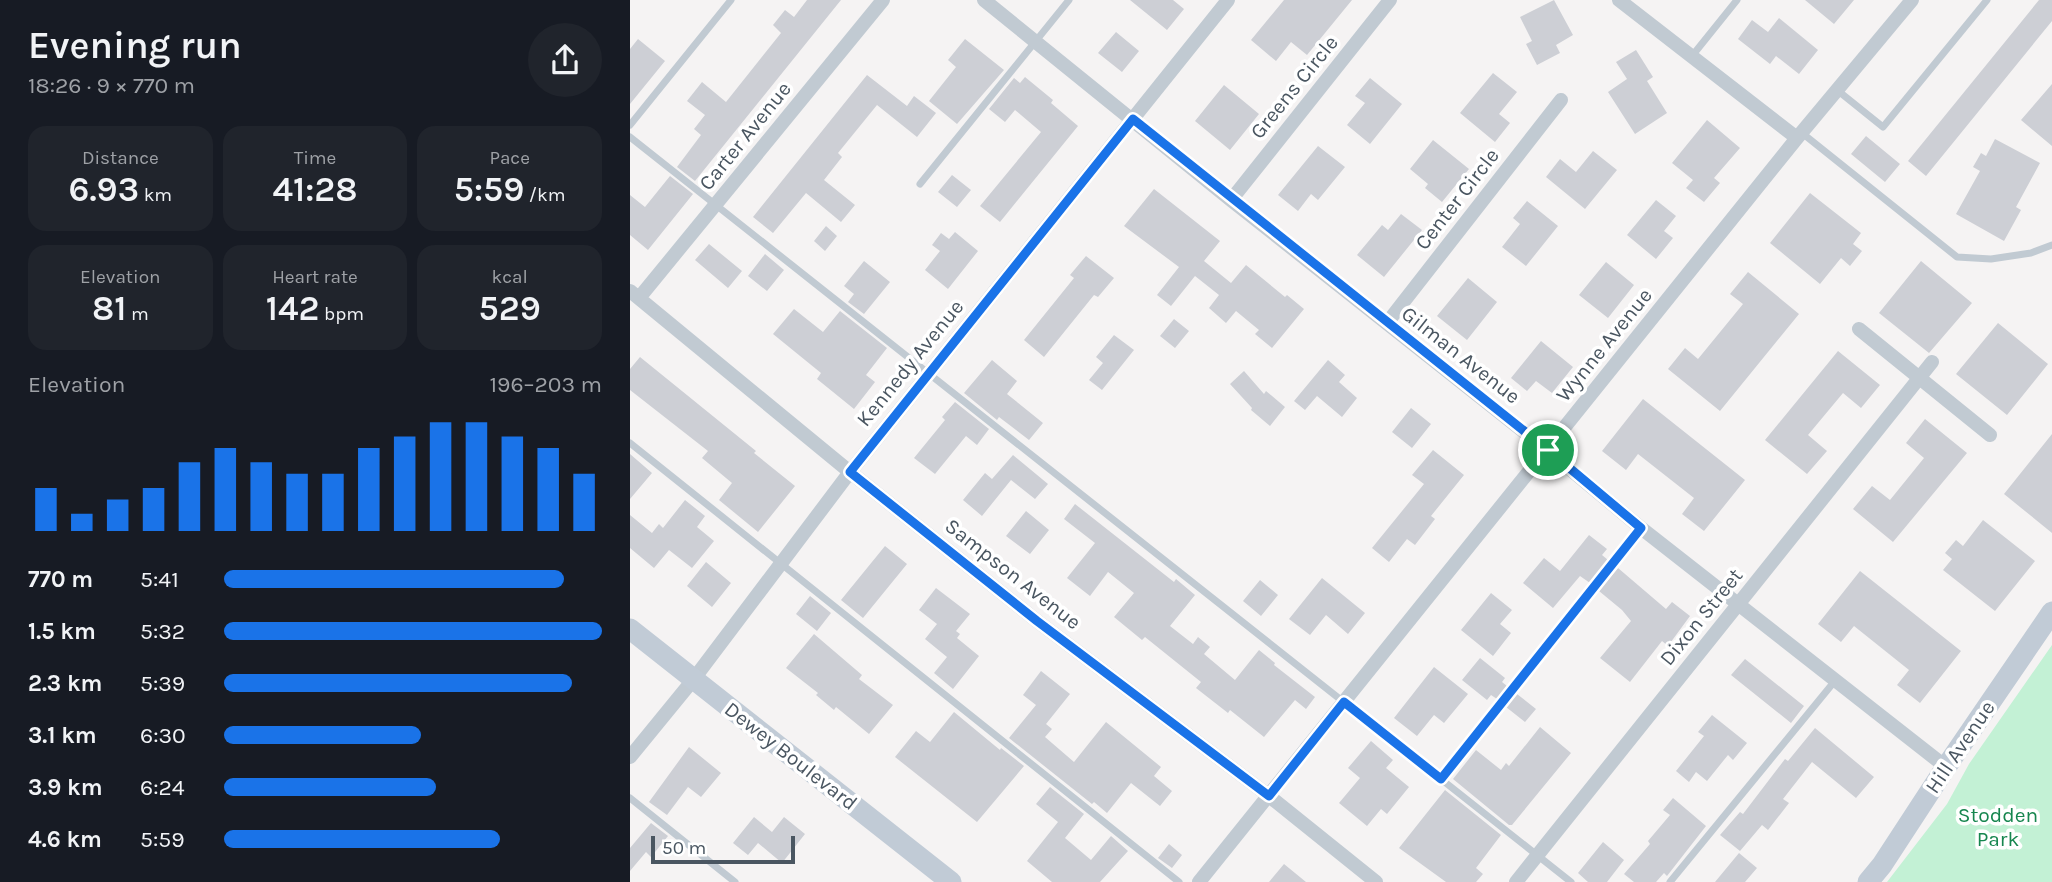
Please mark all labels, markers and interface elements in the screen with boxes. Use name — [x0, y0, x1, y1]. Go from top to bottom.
text: Evening run — [28, 23, 242, 68]
button: share — [528, 23, 602, 97]
street label: Greens Circle — [1245, 31, 1343, 143]
text: 18:26 · 9 × 770 m — [28, 72, 195, 99]
street label: Carter Avenue — [694, 77, 796, 195]
street label: Center Circle — [1410, 144, 1504, 254]
text: Distance — [82, 147, 159, 169]
text: Time — [294, 147, 336, 169]
text: Pace — [489, 147, 530, 169]
text: 6.93 — [69, 169, 139, 210]
text: 41:28 — [272, 169, 358, 210]
text: 5:59 — [454, 169, 524, 210]
text: km — [139, 184, 172, 206]
text: /km — [524, 184, 566, 206]
text: Elevation — [80, 266, 161, 288]
text: Heart rate — [272, 266, 358, 288]
text: kcal — [492, 266, 528, 288]
street label: Wynne Avenue — [1551, 284, 1657, 406]
text: 81 — [92, 288, 126, 329]
text: 142 — [266, 288, 319, 329]
text: 529 — [479, 288, 541, 329]
street label: Kennedy Avenue — [852, 295, 968, 431]
street label: Gilman Avenue — [1397, 301, 1525, 409]
text: m — [126, 303, 149, 325]
text: bpm — [319, 303, 364, 325]
text: Elevation — [28, 371, 125, 398]
text: 196–203 m — [489, 371, 602, 398]
pin — [1518, 420, 1578, 480]
icon: arrive — [1529, 431, 1567, 469]
street label: Sampson Avenue — [940, 514, 1086, 634]
street label: Dixon Street — [1655, 564, 1747, 670]
text: 770 m — [28, 566, 93, 593]
text: 5:41 — [140, 566, 179, 593]
text: 1.5 km — [28, 618, 96, 645]
text: 5:32 — [140, 618, 185, 645]
text: 2.3 km — [28, 670, 102, 697]
text: 5:39 — [140, 670, 185, 697]
street label: Hill Avenue — [1920, 696, 2000, 798]
street label: Dewey Boulevard — [720, 697, 862, 815]
text: 3.1 km — [28, 722, 97, 749]
text: 6:30 — [140, 722, 186, 749]
text: 3.9 km — [28, 774, 103, 801]
text: 6:24 — [140, 774, 185, 801]
park label: Stodden Park — [1958, 803, 2038, 851]
text: 4.6 km — [28, 826, 102, 853]
text: 5:59 — [140, 826, 185, 853]
scale bar — [651, 833, 794, 865]
text: 50 m — [662, 837, 706, 859]

